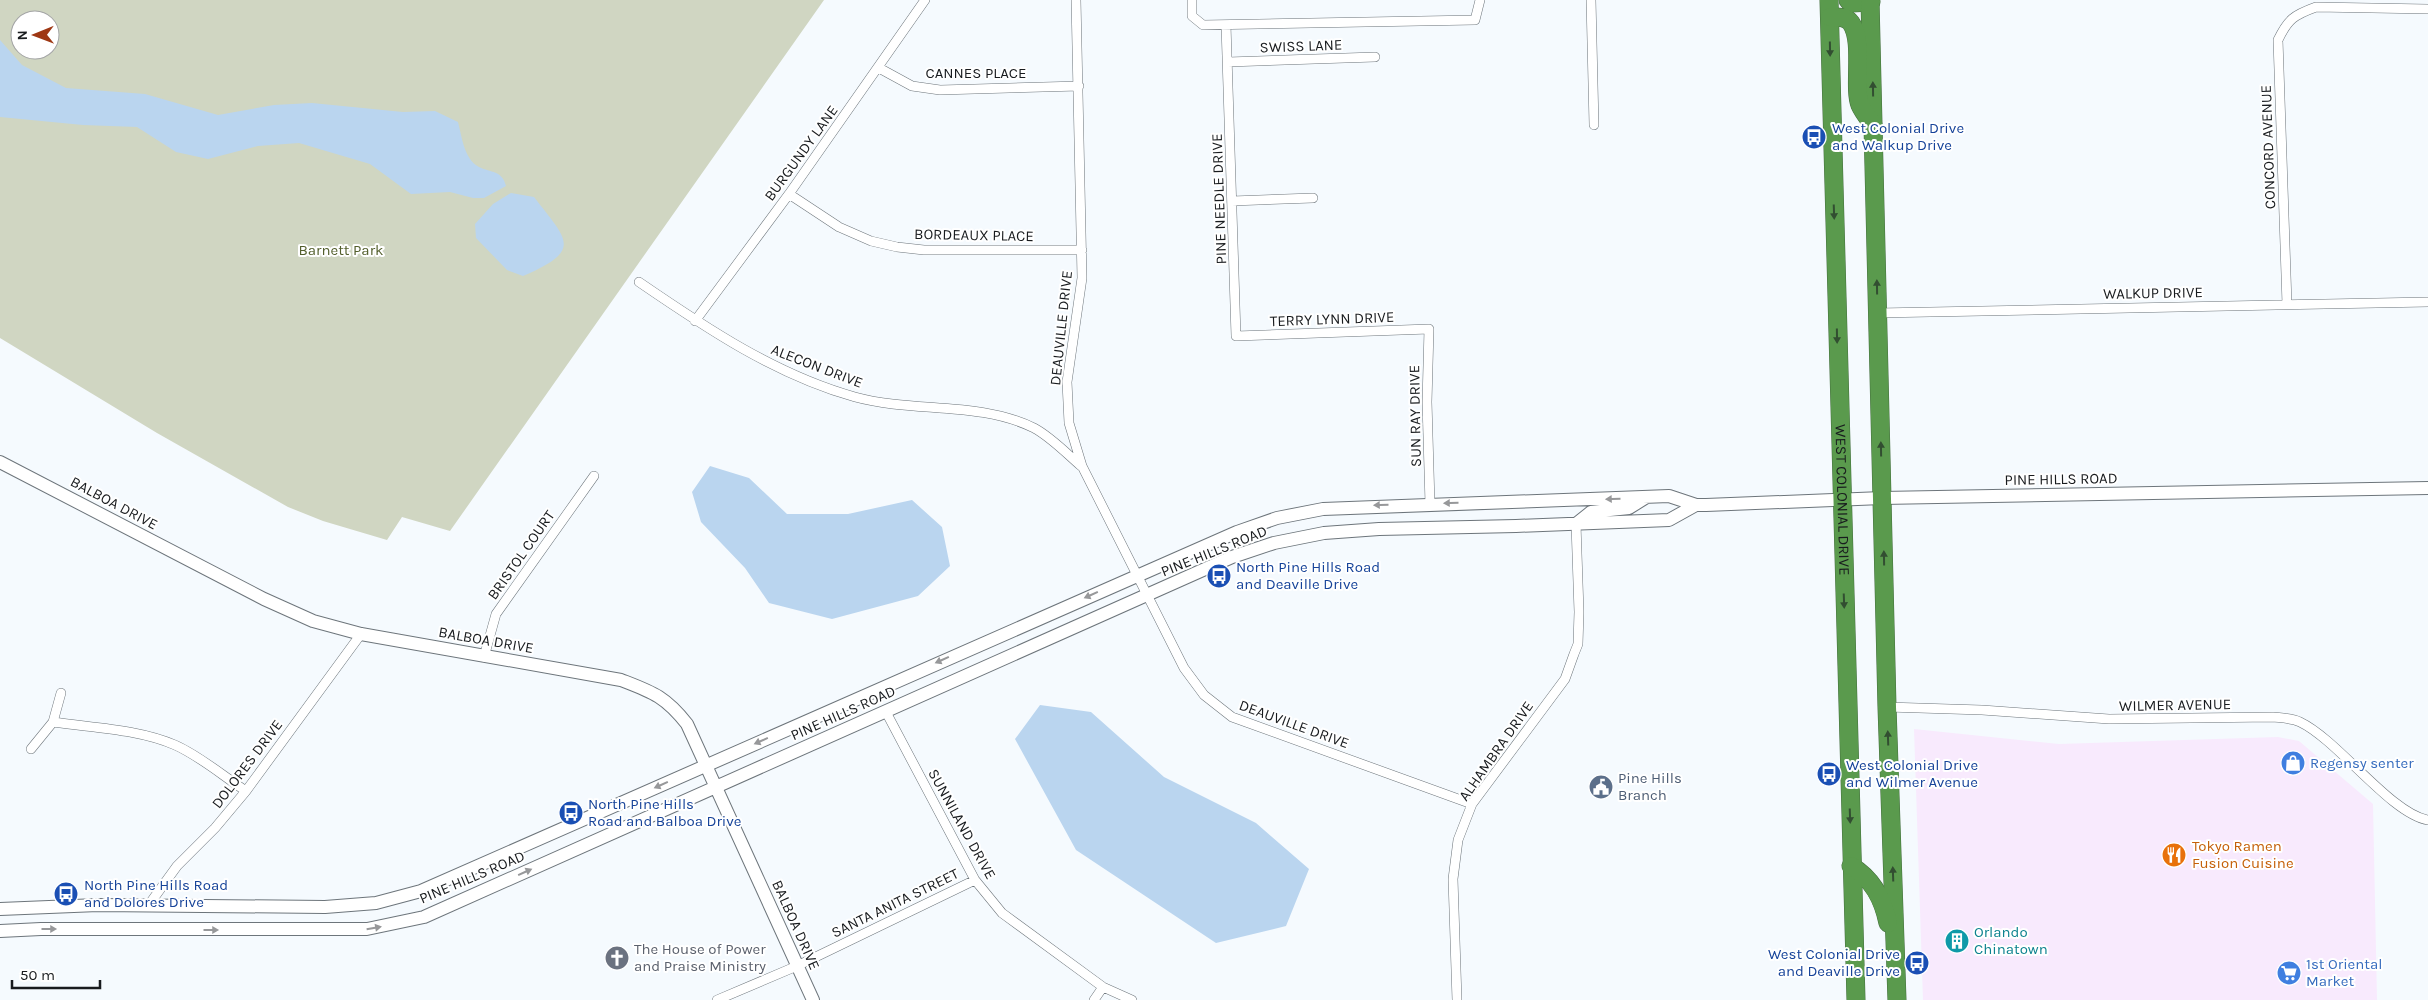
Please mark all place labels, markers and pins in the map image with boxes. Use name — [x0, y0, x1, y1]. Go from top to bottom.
place label: West Colonial Drive and Walkup Drive — [1832, 119, 1964, 154]
bus stop icon: West Colonial Drive and Walkup Drive — [1801, 124, 1827, 150]
place label: North Pine Hills Road and Deaville Drive — [1236, 558, 1380, 593]
bus stop icon: North Pine Hills Road and Deaville Drive — [1206, 563, 1232, 589]
shop icon: Regensy senter — [2280, 750, 2306, 776]
place label: Regensy senter — [2310, 754, 2414, 772]
place label: West Colonial Drive and Wilmer Avenue — [1846, 756, 1978, 791]
bus stop icon: West Colonial Drive and Wilmer Avenue — [1816, 761, 1842, 787]
place label: Pine Hills Branch — [1618, 769, 1682, 804]
public building icon: Pine Hills Branch — [1588, 774, 1614, 800]
place label: North Pine Hills Road and Balboa Drive — [588, 795, 742, 830]
bus stop icon: North Pine Hills Road and Balboa Drive — [558, 800, 584, 826]
place label: Tokyo Ramen Fusion Cuisine — [2192, 837, 2294, 872]
restaurant icon: Tokyo Ramen Fusion Cuisine — [2161, 842, 2187, 868]
place label: North Pine Hills Road and Dolores Drive — [84, 876, 228, 911]
bus stop icon: North Pine Hills Road and Dolores Drive — [53, 881, 79, 907]
place label: Orlando Chinatown — [1974, 923, 2048, 958]
building icon: Orlando Chinatown — [1944, 928, 1970, 954]
place label: The House of Power and Praise Ministry — [634, 940, 766, 975]
church icon: The House of Power and Praise Ministry — [604, 945, 630, 971]
place label: West Colonial Drive and Deaville Drive — [1768, 945, 1900, 980]
bus stop icon: West Colonial Drive and Deaville Drive — [1904, 950, 1930, 976]
place label: 1st Oriental Market — [2306, 955, 2382, 990]
supermarket icon: 1st Oriental Market — [2276, 960, 2302, 986]

